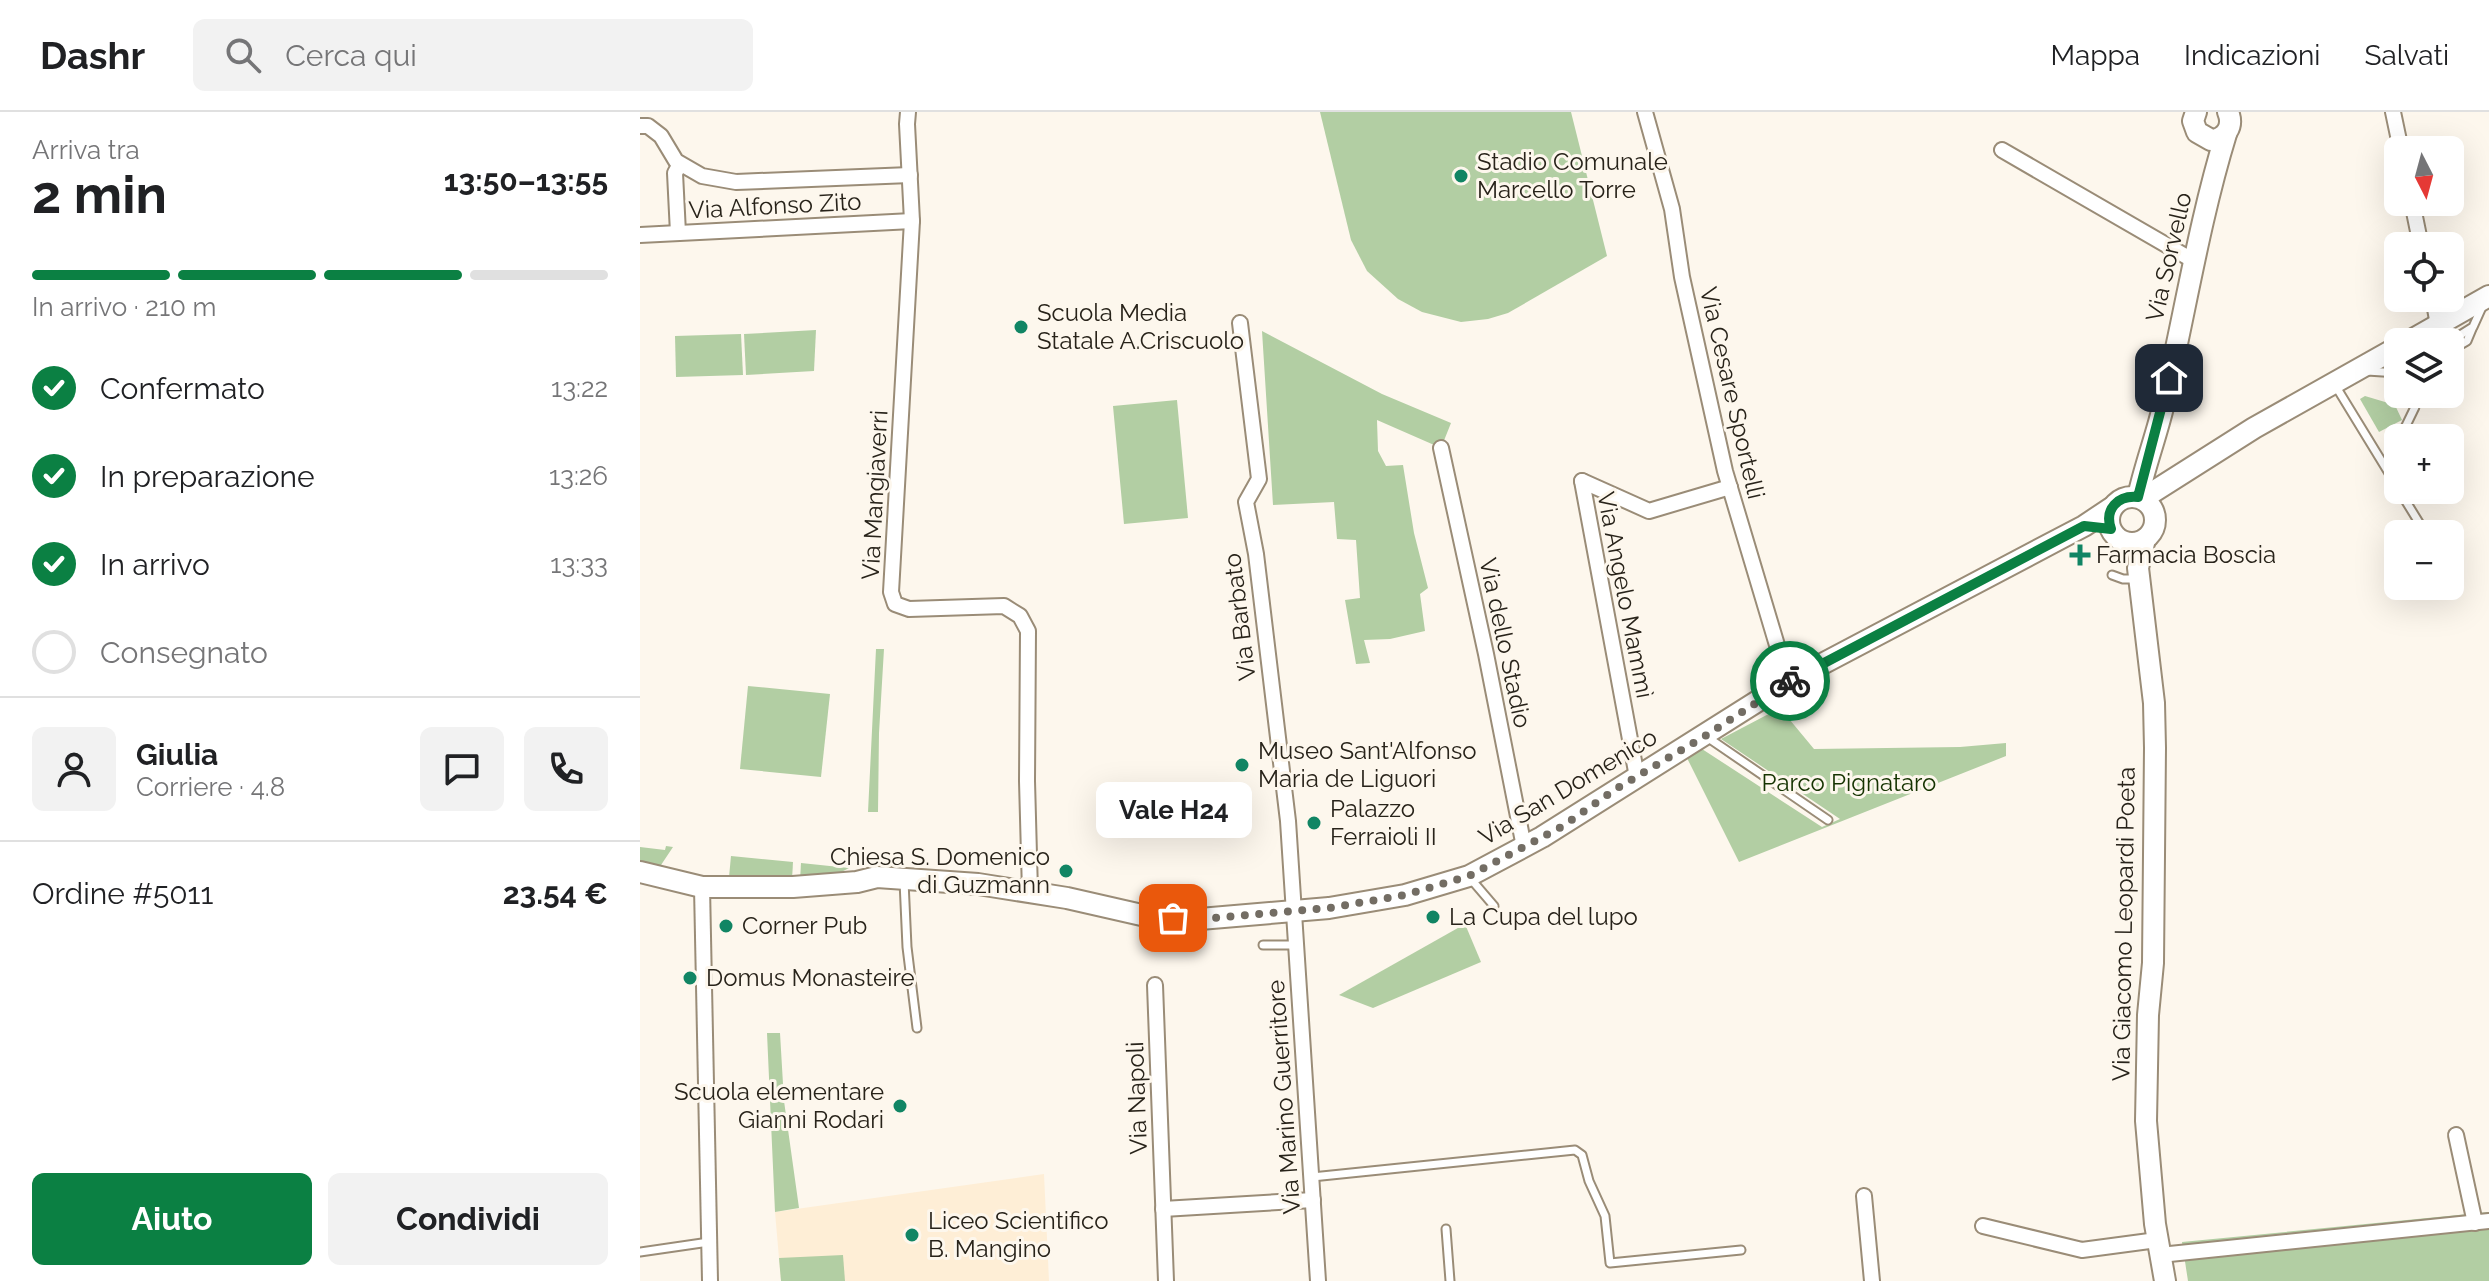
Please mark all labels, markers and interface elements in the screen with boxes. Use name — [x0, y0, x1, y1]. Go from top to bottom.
search box — [193, 19, 753, 91]
text: Dashr — [40, 33, 145, 78]
icon: search — [221, 33, 265, 77]
text: Cerca qui — [285, 38, 417, 73]
text: Mappa — [2051, 39, 2140, 72]
text: Indicazioni — [2184, 39, 2320, 72]
text: Salvati — [2364, 39, 2449, 72]
text: Arriva tra — [32, 135, 140, 165]
north arrow — [2384, 136, 2464, 216]
map controls — [2384, 136, 2464, 600]
place label: Stadio Comunale Marcello Torre — [1477, 147, 1668, 204]
text: 13:50–13:55 — [444, 163, 608, 198]
text: 2 min — [32, 164, 167, 225]
marker: Stadio Comunale Marcello Torre — [1452, 167, 1470, 185]
street label: Via Alfonso Zito — [688, 186, 862, 225]
street label: Via Sorvello — [2140, 189, 2197, 324]
button: locate — [2384, 232, 2464, 312]
street label: Via Cesare Sportelli — [1694, 284, 1771, 502]
text: In arrivo · 210 m — [32, 292, 216, 322]
place label: Scuola Media Statale A.Criscuolo — [1037, 298, 1244, 355]
marker: Scuola Media Statale A.Criscuolo — [1012, 318, 1030, 336]
button: layers — [2384, 328, 2464, 408]
pin — [2135, 344, 2203, 412]
icon: home — [2147, 356, 2191, 400]
icon: check — [32, 366, 76, 410]
text: Confermato — [100, 371, 265, 406]
text: 13:22 — [551, 373, 608, 403]
street label: Via Mangiaverri — [856, 409, 893, 581]
button: + — [2384, 424, 2464, 504]
icon: check — [32, 454, 76, 498]
text: In preparazione — [100, 459, 315, 494]
text: 13:26 — [549, 461, 608, 491]
street label: Via Angelo Mammì — [1591, 489, 1660, 700]
button: − — [2384, 520, 2464, 600]
place label: Farmacia Boscia — [2096, 540, 2276, 569]
icon: check — [32, 542, 76, 586]
marker: Farmacia Boscia — [2071, 546, 2089, 564]
text: In arrivo — [100, 547, 210, 582]
text: 13:33 — [550, 549, 608, 579]
street label: Via Barbato — [1217, 552, 1262, 682]
street label: Via dello Stadio — [1473, 555, 1538, 731]
text: Consegnato — [100, 635, 268, 670]
courier — [1750, 641, 1830, 721]
icon: bike — [1768, 659, 1812, 703]
street label: Via San Domenico — [1473, 722, 1662, 851]
button: person — [32, 727, 116, 811]
button: chat — [420, 727, 504, 811]
button: phone — [524, 727, 608, 811]
place label: Museo Sant'Alfonso Maria de Liguori — [1258, 736, 1477, 793]
text: Giulia — [136, 737, 218, 772]
marker: Museo Sant'Alfonso Maria de Liguori — [1233, 756, 1251, 774]
street label: Via Giacomo Leopardi Poeta — [2106, 767, 2141, 1081]
park label: Parco Pignataro — [1762, 768, 1936, 797]
text: Corriere · 4.8 — [136, 772, 285, 802]
callout: Vale H24 — [1095, 782, 1251, 838]
place label: Palazzo Ferraioli II — [1330, 794, 1437, 851]
text: Vale H24 — [1119, 795, 1229, 825]
marker: Palazzo Ferraioli II — [1305, 814, 1323, 832]
place label: Chiesa S. Domenico di Guzmann — [830, 842, 1050, 899]
marker: Chiesa S. Domenico di Guzmann — [1057, 862, 1075, 880]
text: Ordine #5011 — [32, 876, 213, 911]
text: 23.54 € — [503, 876, 608, 911]
pin — [1139, 884, 1207, 952]
icon: bag — [1151, 896, 1195, 940]
place label: La Cupa del lupo — [1449, 902, 1638, 931]
marker: La Cupa del lupo — [1424, 908, 1442, 926]
place label: Corner Pub — [742, 911, 867, 940]
marker: Corner Pub — [717, 917, 735, 935]
place label: Domus Monasteire — [706, 963, 915, 992]
marker: Domus Monasteire — [681, 969, 699, 987]
street label: Via Marino Guerritore — [1261, 979, 1306, 1215]
street label: Via Napoli — [1120, 1041, 1153, 1155]
place label: Scuola elementare Gianni Rodari — [674, 1077, 884, 1134]
marker: Scuola elementare Gianni Rodari — [891, 1097, 909, 1115]
button: Aiuto — [32, 1173, 312, 1265]
button: Condividi — [328, 1173, 608, 1265]
place label: Liceo Scientifico B. Mangino — [928, 1206, 1108, 1263]
marker: Liceo Scientifico B. Mangino — [903, 1226, 921, 1244]

